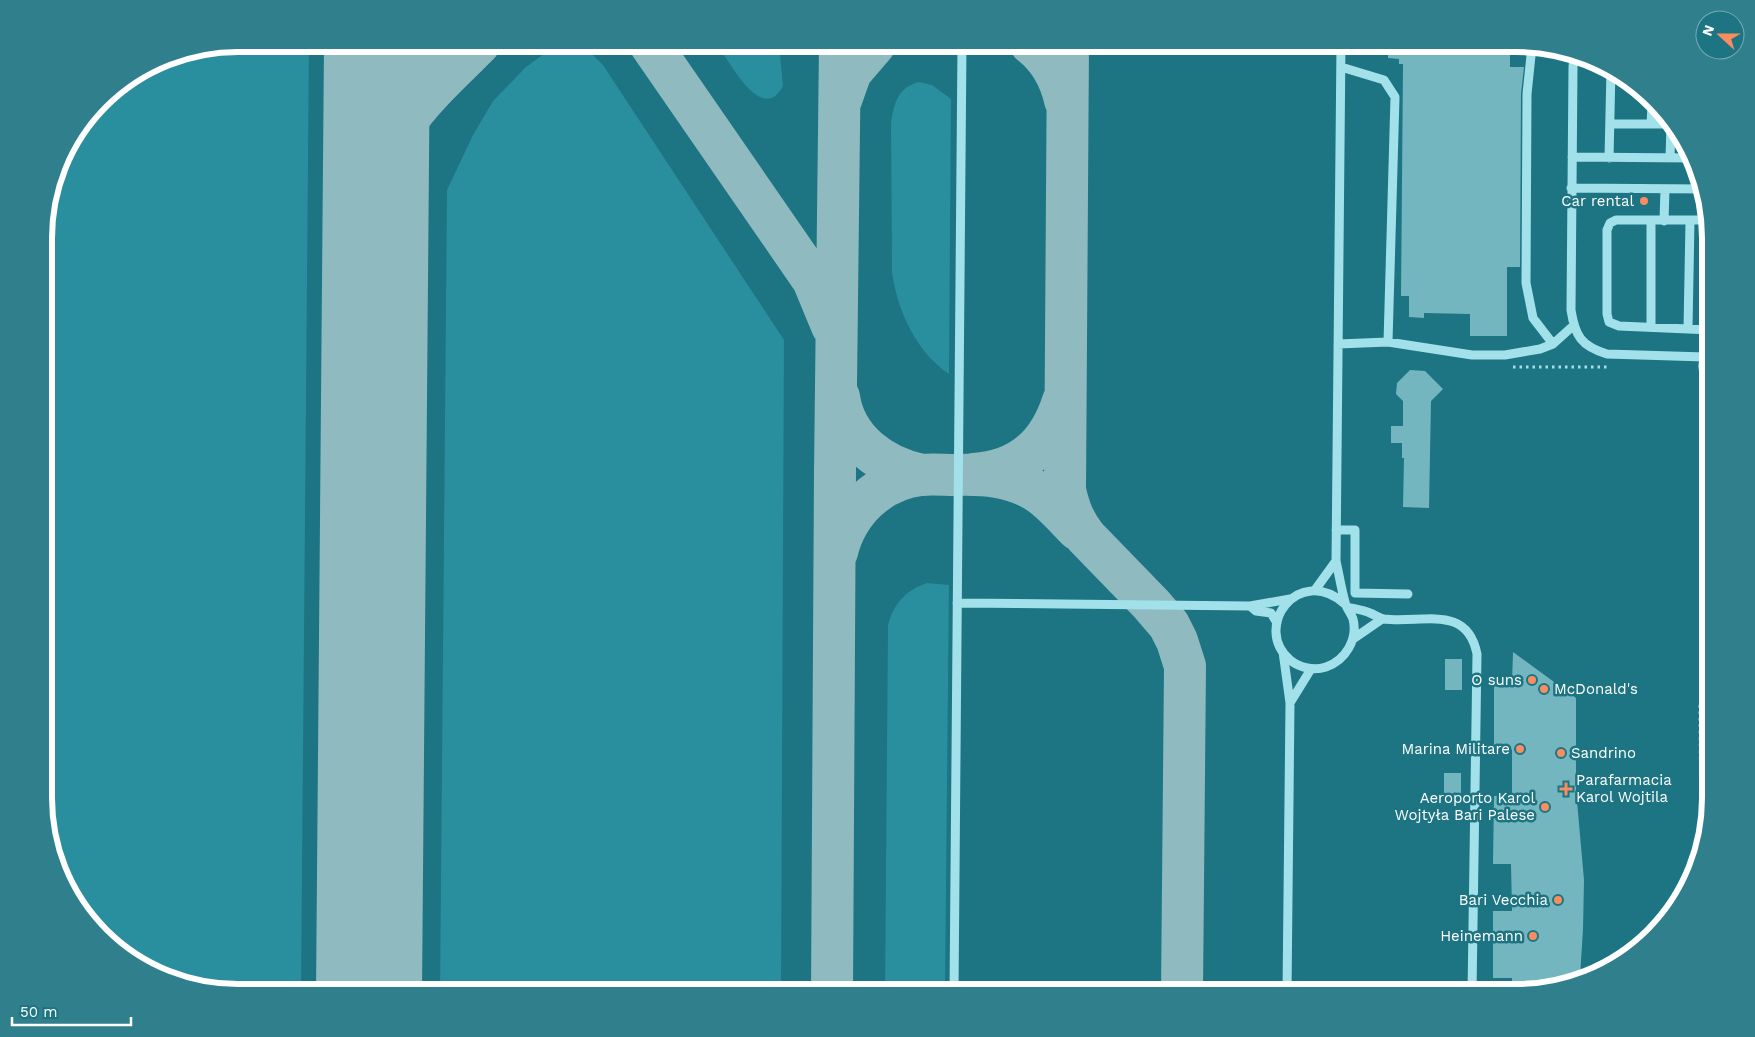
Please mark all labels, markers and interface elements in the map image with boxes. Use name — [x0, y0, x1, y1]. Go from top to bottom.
north arrow — [1695, 10, 1745, 60]
text: N — [1699, 23, 1717, 38]
place label: Car rental — [1561, 192, 1634, 210]
marker: Car rental — [1638, 195, 1650, 207]
place label: O suns — [1471, 671, 1522, 689]
marker: O suns — [1526, 674, 1538, 686]
place label: McDonald's — [1554, 680, 1638, 698]
marker: McDonald's — [1538, 683, 1550, 695]
place label: Marina Militare — [1401, 740, 1510, 758]
marker: Marina Militare — [1514, 743, 1526, 755]
place label: Sandrino — [1571, 744, 1636, 762]
marker: Sandrino — [1555, 747, 1567, 759]
place label: Parafarmacia Karol Wojtila — [1576, 771, 1672, 806]
marker: Parafarmacia Karol Wojtila — [1560, 783, 1572, 795]
place label: Aeroporto Karol Wojtyła Bari Palese — [1395, 789, 1535, 824]
marker: Aeroporto Karol Wojtyła Bari Palese — [1539, 801, 1551, 813]
place label: Bari Vecchia — [1459, 891, 1548, 909]
marker: Bari Vecchia — [1552, 894, 1564, 906]
place label: Heinemann — [1440, 927, 1523, 945]
marker: Heinemann — [1527, 930, 1539, 942]
scale bar — [12, 994, 131, 1026]
text: 50 m — [20, 1003, 57, 1021]

